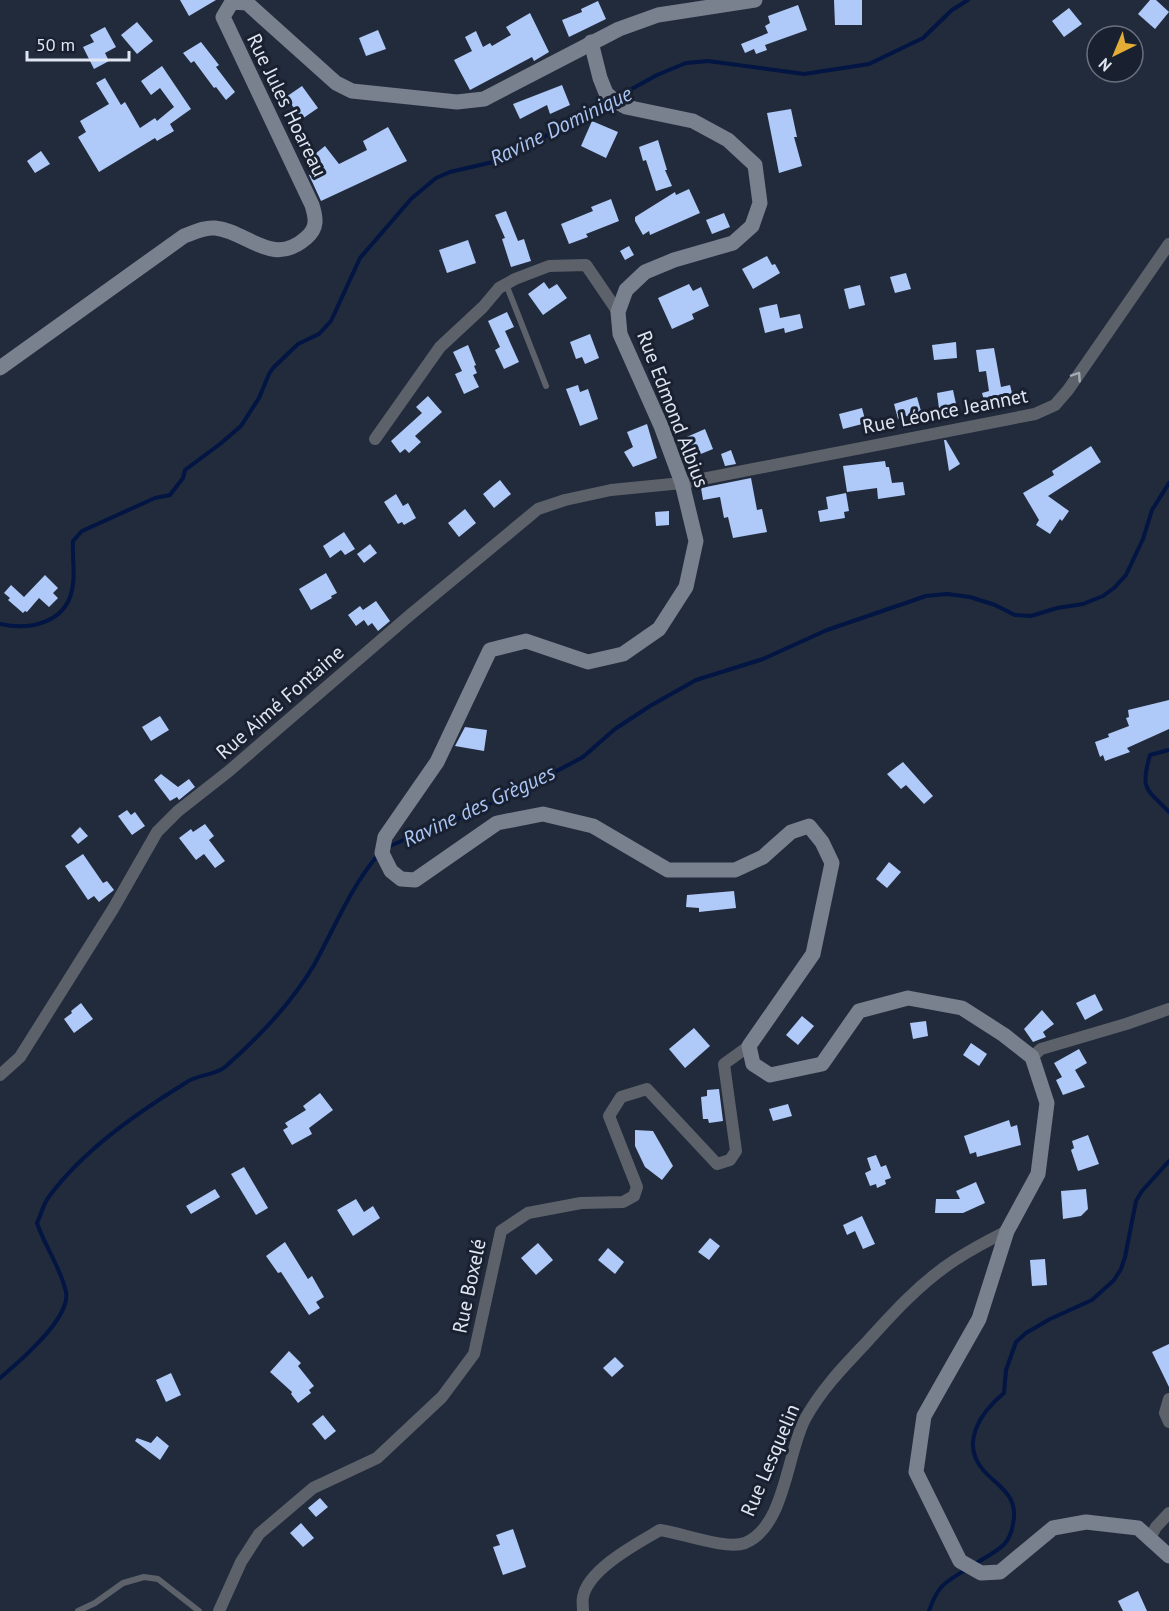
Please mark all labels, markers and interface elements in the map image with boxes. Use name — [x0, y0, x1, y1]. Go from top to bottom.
scale bar — [27, 24, 129, 62]
north arrow — [1085, 24, 1145, 84]
street label: Rue Jules Hoareau — [241, 29, 333, 181]
text: 50 m — [36, 33, 75, 56]
text: N — [1094, 54, 1115, 76]
water label: Ravine Dominique — [485, 79, 636, 172]
street label: Rue Edmond Albius — [631, 327, 715, 491]
one-way arrow — [1070, 372, 1081, 383]
street label: Rue Léonce Jeannet — [860, 382, 1030, 440]
street label: Rue Aimé Fontaine — [211, 639, 349, 765]
water label: Ravine des Grègues — [398, 758, 560, 853]
street label: Rue Boxelé — [446, 1236, 492, 1336]
street label: Rue Lesquelin — [735, 1400, 805, 1520]

